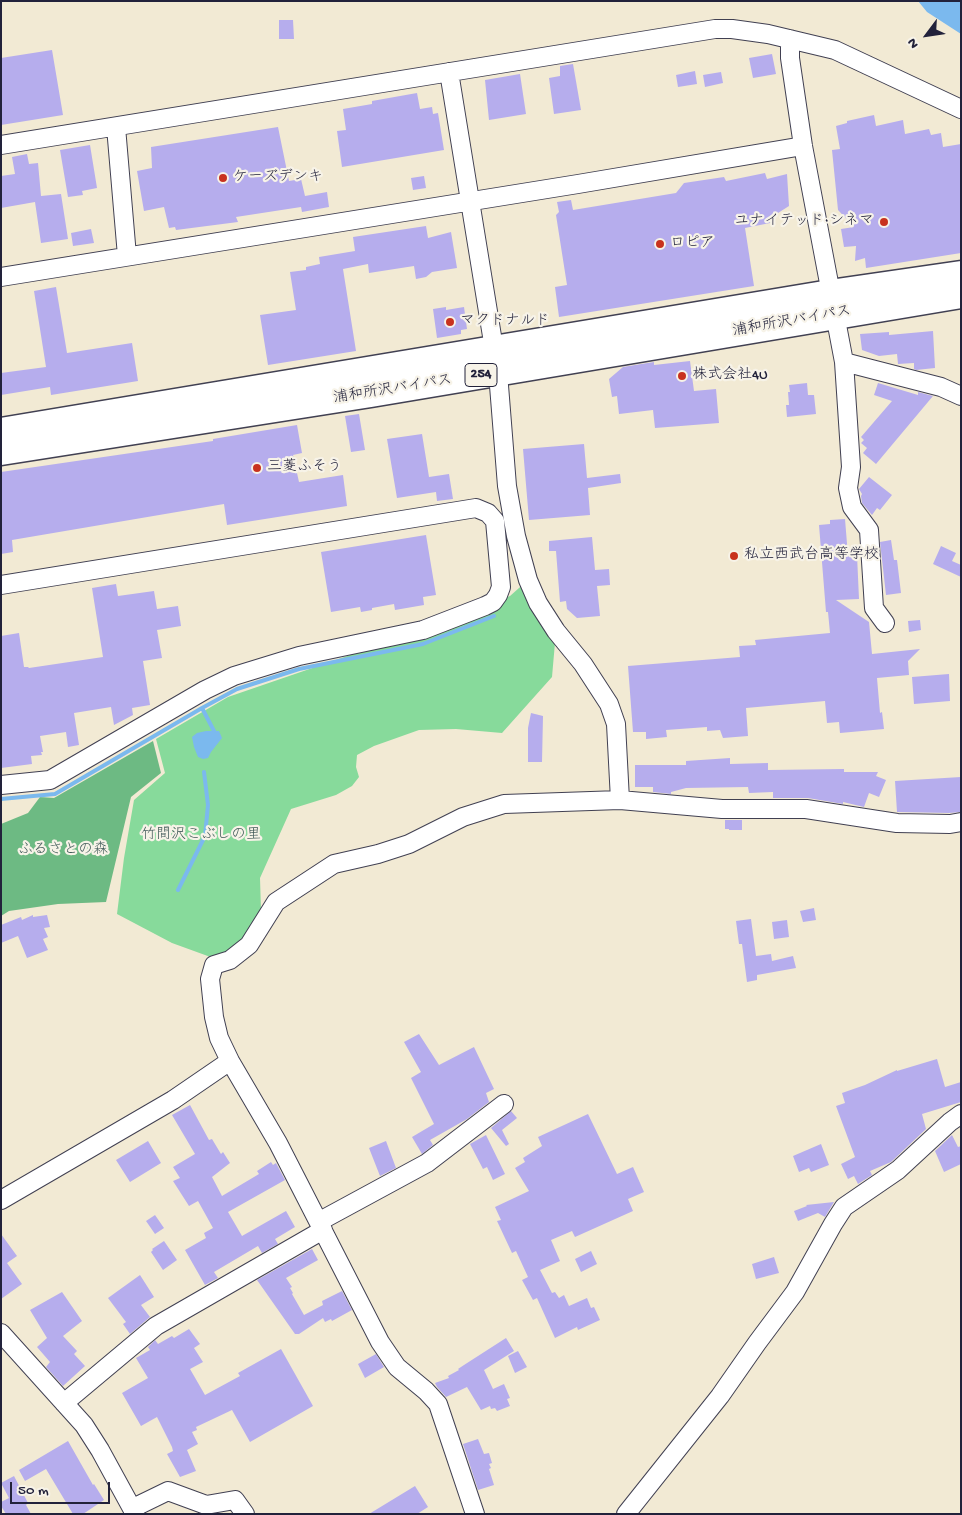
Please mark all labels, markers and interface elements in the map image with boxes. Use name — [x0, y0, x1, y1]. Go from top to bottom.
north arrow — [902, 10, 952, 60]
text: N — [904, 35, 923, 51]
place label: ケーズデンキ — [233, 169, 323, 187]
marker: ケーズデンキ — [217, 172, 229, 184]
place label: ユナイテッド·シネマ — [734, 213, 874, 231]
marker: ユナイテッド·シネマ — [878, 216, 890, 228]
place label: ロピア — [670, 235, 715, 253]
marker: ロピア — [654, 238, 666, 250]
street label: 浦和所沢バイパス — [731, 303, 853, 341]
place label: マクドナルド — [460, 313, 550, 331]
marker: マクドナルド — [444, 316, 456, 328]
road number: 254 — [465, 364, 497, 386]
place label: 株式会社4U — [692, 367, 768, 385]
marker: 株式会社4U — [676, 370, 688, 382]
street label: 浦和所沢バイパス — [332, 372, 454, 408]
place label: 三菱ふそう — [267, 459, 342, 477]
marker: 三菱ふそう — [251, 462, 263, 474]
place label: 私立西武台高等学校 — [744, 547, 879, 565]
marker: 私立西武台高等学校 — [728, 550, 740, 562]
park label: 竹間沢こぶしの里 — [141, 827, 261, 845]
park label: ふるさとの森 — [18, 842, 108, 860]
scale bar — [12, 1472, 112, 1504]
text: 50 m — [18, 1482, 49, 1500]

